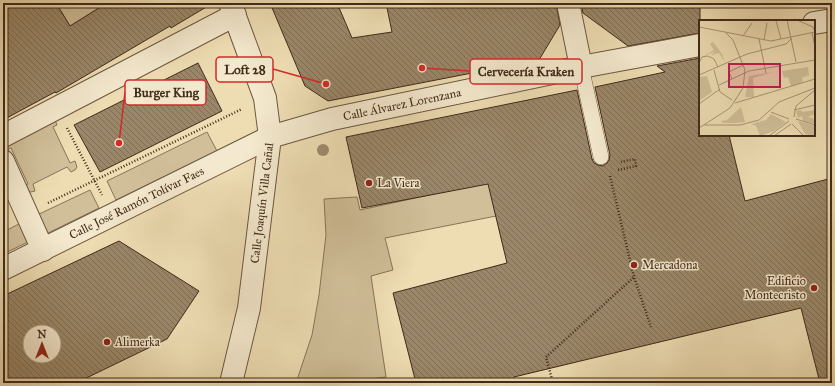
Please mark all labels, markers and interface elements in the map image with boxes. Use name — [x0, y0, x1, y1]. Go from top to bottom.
inset map — [699, 20, 815, 136]
callout: Loft 28 — [216, 57, 273, 82]
callout: Cervecería Kraken — [470, 59, 582, 84]
text: Loft 28 — [224, 62, 266, 78]
text: Cervecería Kraken — [478, 64, 574, 80]
callout: Burger King — [125, 80, 206, 105]
text: Burger King — [133, 85, 200, 101]
street label: Calle Álvarez Lorenzana — [342, 85, 463, 123]
street label: Calle Joaquín Villa Cañal — [248, 141, 277, 264]
street label: Calle José Ramón Tolívar Faes — [67, 164, 206, 242]
place label: La Viera — [377, 176, 421, 190]
marker: La Viera — [364, 178, 374, 188]
place label: Mercadona — [642, 258, 698, 272]
marker: Mercadona — [629, 260, 639, 270]
place label: Edificio Montecristo — [744, 274, 806, 302]
marker: Edificio Montecristo — [809, 283, 819, 293]
north arrow — [22, 324, 62, 364]
text: N — [37, 328, 47, 341]
place label: Alimerka — [114, 335, 161, 349]
marker: Alimerka — [102, 337, 112, 347]

